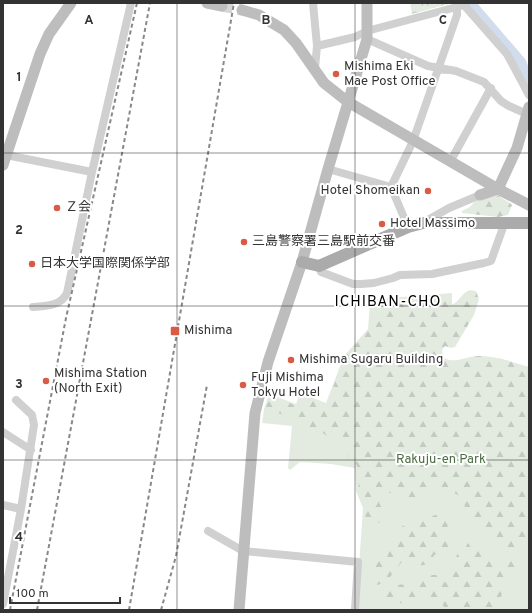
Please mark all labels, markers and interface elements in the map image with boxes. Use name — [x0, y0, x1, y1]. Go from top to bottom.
text: A — [84, 13, 94, 29]
text: B — [262, 13, 271, 29]
text: C — [439, 13, 447, 29]
place label: Mishima Eki Mae Post Office — [344, 59, 436, 90]
marker: Mishima Eki Mae Post Office — [331, 69, 341, 79]
text: 1 — [16, 70, 22, 86]
place label: Hotel Shomeikan — [321, 183, 420, 199]
marker: Hotel Shomeikan — [423, 186, 433, 196]
place label: Ｚ会 — [65, 200, 91, 216]
marker: Ｚ会 — [52, 203, 62, 213]
place label: Hotel Massimo — [390, 216, 475, 232]
marker: Hotel Massimo — [377, 219, 387, 229]
text: 2 — [15, 223, 23, 239]
place label: 三島警察署三島駅前交番 — [252, 233, 395, 250]
marker: 三島警察署三島駅前交番 — [239, 237, 249, 247]
place label: 日本大学国際関係学部 — [40, 255, 170, 272]
marker: 日本大学国際関係学部 — [27, 259, 37, 269]
district label: ICHIBAN-CHO — [335, 293, 441, 312]
place label: Mishima — [184, 323, 232, 339]
marker: Mishima — [169, 325, 181, 337]
place label: Mishima Sugaru Building — [299, 352, 443, 368]
marker: Mishima Sugaru Building — [286, 355, 296, 365]
place label: Mishima Station (North Exit) — [54, 366, 147, 397]
place label: Fuji Mishima Tokyu Hotel — [251, 370, 324, 401]
marker: Mishima Station (North Exit) — [41, 376, 51, 386]
text: 3 — [15, 377, 23, 393]
marker: Fuji Mishima Tokyu Hotel — [238, 380, 248, 390]
park label: Rakuju-en Park — [396, 452, 486, 468]
text: 4 — [15, 530, 23, 546]
scale bar — [10, 579, 120, 605]
text: 100 m — [16, 586, 49, 602]

